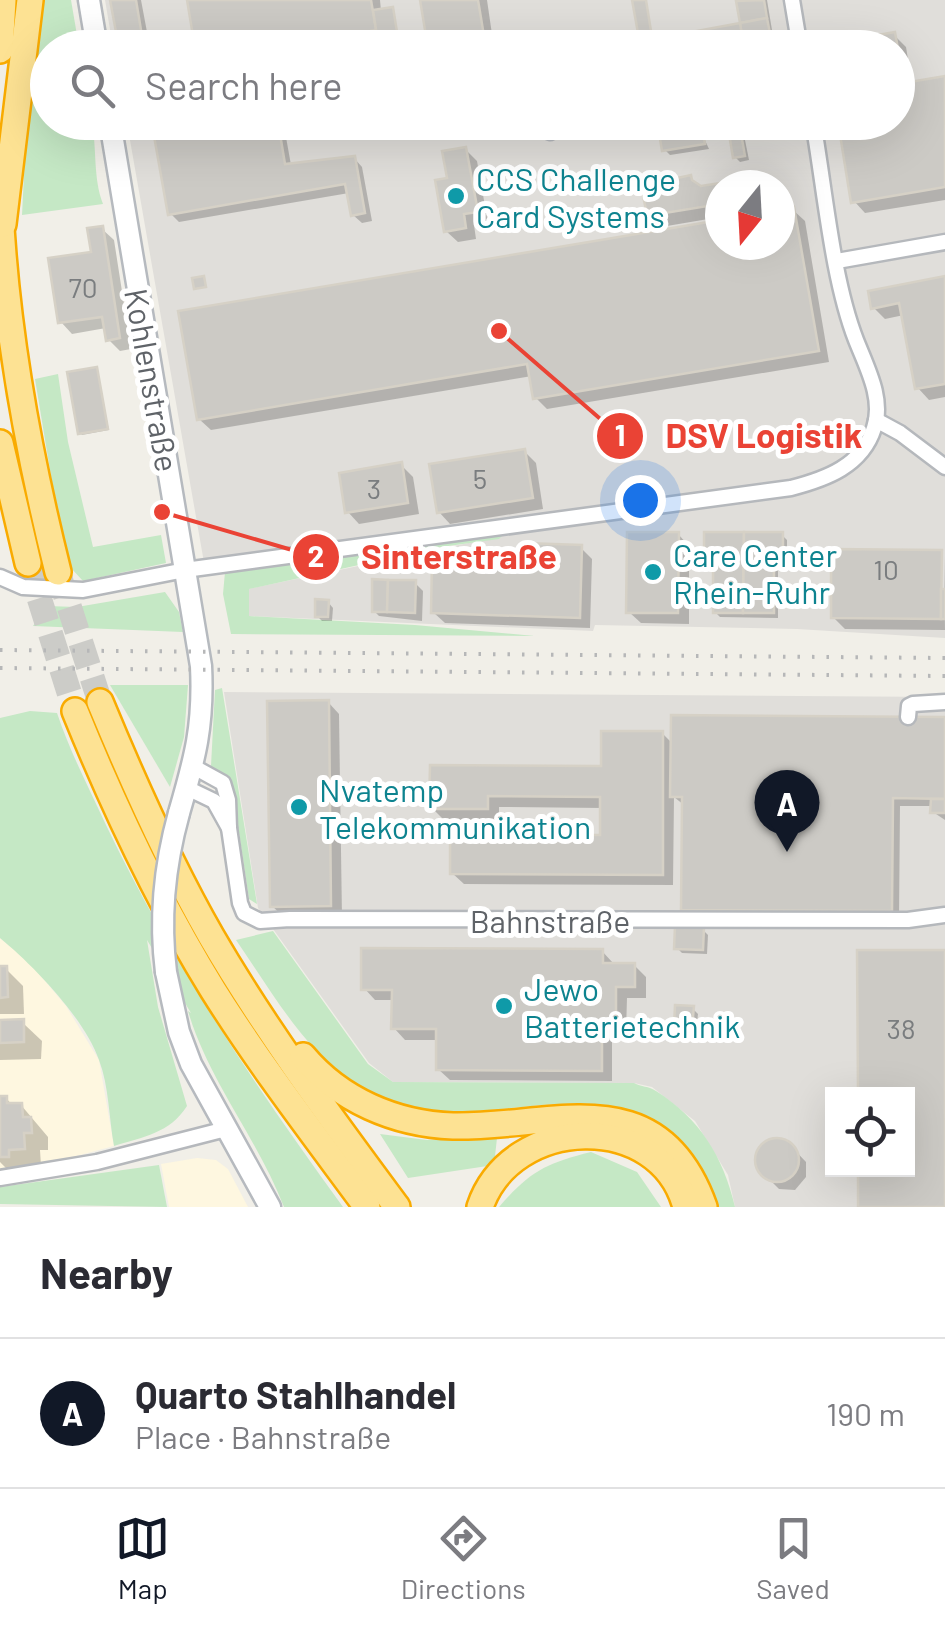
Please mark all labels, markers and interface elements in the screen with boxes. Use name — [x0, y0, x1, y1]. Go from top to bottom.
search box — [30, 30, 915, 140]
icon: search — [65, 58, 120, 113]
text: Search here — [145, 62, 343, 108]
place label: CCS Challenge Card Systems — [476, 159, 676, 234]
north arrow — [705, 170, 795, 260]
marker: CCS Challenge Card Systems — [445, 185, 467, 207]
house number: 70 — [68, 270, 98, 304]
street label: Kohlenstraße — [118, 285, 188, 475]
callout: DSV Logistik — [595, 403, 882, 468]
text: DSV Logistik — [666, 413, 862, 455]
text: 1 — [615, 416, 625, 452]
house number: 5 — [473, 461, 487, 495]
house number: 3 — [367, 471, 381, 505]
your location — [615, 475, 666, 526]
callout: Sinterstraße — [291, 524, 576, 589]
text: Sinterstraße — [361, 534, 557, 576]
place label: Care Center Rhein-Ruhr — [673, 535, 837, 610]
text: 2 — [308, 537, 324, 573]
house number: 10 — [873, 552, 899, 586]
marker: Care Center Rhein-Ruhr — [642, 561, 664, 583]
place label: Nvatemp Telekommunikation — [319, 770, 591, 845]
pin: A — [754, 770, 820, 852]
marker: Nvatemp Telekommunikation — [288, 796, 310, 818]
street label: Bahnstraße — [470, 901, 630, 939]
place label: Jewo Batterietechnik — [524, 969, 740, 1044]
marker: Jewo Batterietechnik — [493, 995, 515, 1017]
house number: 38 — [886, 1011, 916, 1045]
map controls — [825, 1087, 915, 1177]
button: locate — [825, 1087, 915, 1177]
text: Nearby — [40, 1247, 173, 1297]
text: Quarto Stahlhandel — [135, 1371, 456, 1417]
text: A — [62, 1394, 83, 1432]
text: 190 m — [826, 1394, 905, 1432]
text: Place · Bahnstraße — [135, 1417, 391, 1455]
tab: Map — [115, 1511, 170, 1605]
tab: Directions — [401, 1511, 526, 1605]
tab: Saved — [756, 1511, 830, 1605]

